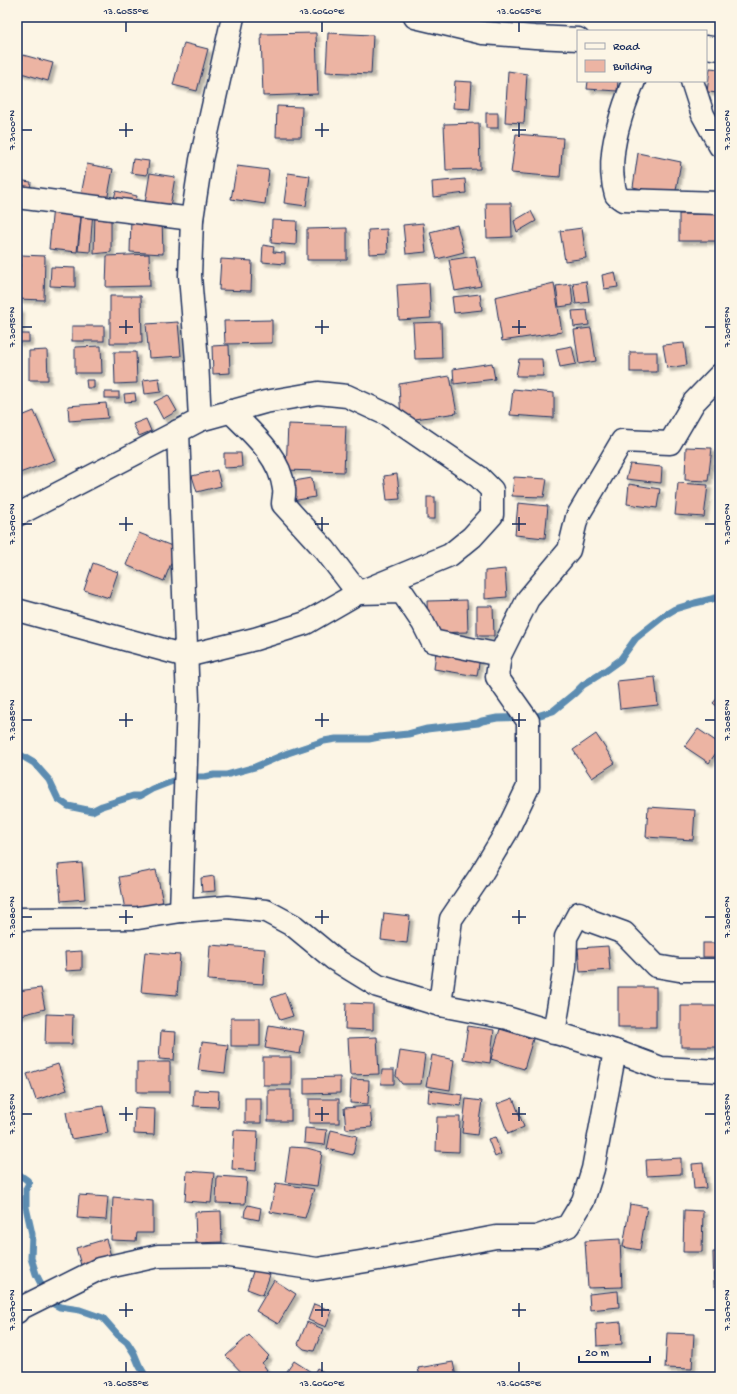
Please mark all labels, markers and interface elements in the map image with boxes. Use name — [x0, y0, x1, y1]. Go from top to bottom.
text: 13.6055°E — [103, 6, 149, 18]
text: 13.6060°E — [299, 6, 345, 18]
text: 13.6065°E — [496, 6, 542, 18]
legend — [577, 30, 707, 82]
text: Road — [613, 41, 640, 55]
text: Building — [612, 61, 652, 75]
text: 7.3100°N — [7, 110, 19, 151]
text: 7.3100°N — [722, 110, 734, 151]
text: 7.3095°N — [7, 306, 19, 348]
text: 7.3095°N — [722, 306, 734, 348]
text: 7.3090°N — [7, 503, 19, 545]
text: 7.3090°N — [722, 503, 734, 545]
text: 7.3085°N — [7, 699, 19, 741]
text: 7.3085°N — [722, 699, 734, 741]
text: 7.3080°N — [7, 896, 19, 939]
text: 7.3080°N — [722, 896, 734, 939]
text: 7.3075°N — [7, 1093, 19, 1135]
text: 7.3075°N — [722, 1093, 734, 1135]
text: 7.3070°N — [7, 1289, 19, 1332]
text: 7.3070°N — [722, 1289, 734, 1332]
scale bar — [579, 1338, 650, 1364]
text: 20 m — [585, 1347, 610, 1361]
text: 13.6055°E — [103, 1378, 149, 1390]
text: 13.6060°E — [299, 1378, 345, 1390]
text: 13.6065°E — [496, 1378, 542, 1390]

